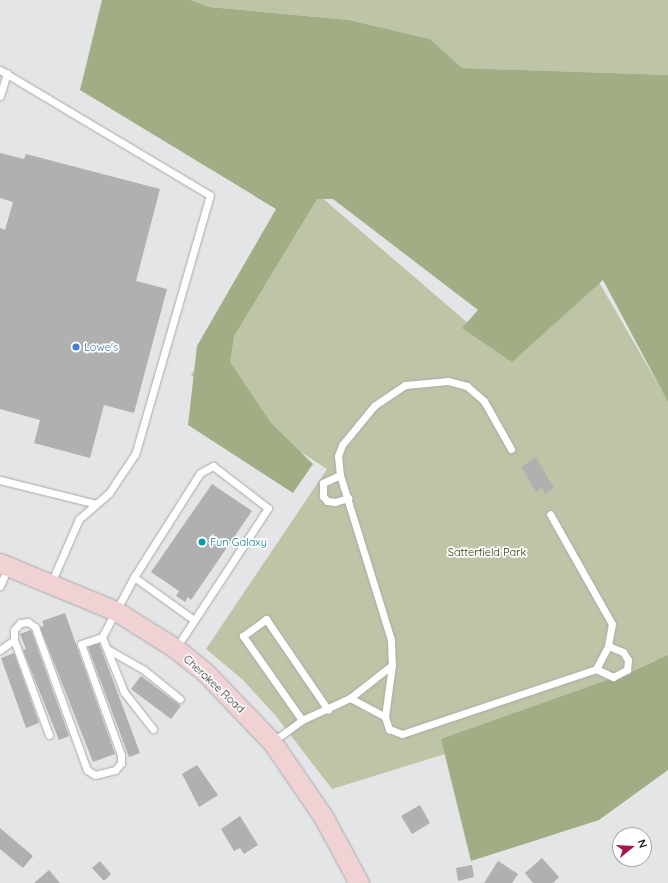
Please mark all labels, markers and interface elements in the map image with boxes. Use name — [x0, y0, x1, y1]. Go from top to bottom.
place label: Lowe's — [84, 340, 118, 354]
marker: Lowe's — [71, 342, 81, 352]
place label: Fun Galaxy — [210, 535, 267, 549]
marker: Fun Galaxy — [197, 537, 207, 547]
park label: Satterfield Park — [448, 545, 526, 559]
street label: Cherokee Road — [181, 652, 247, 716]
north arrow — [612, 827, 652, 867]
text: N — [635, 838, 650, 850]

